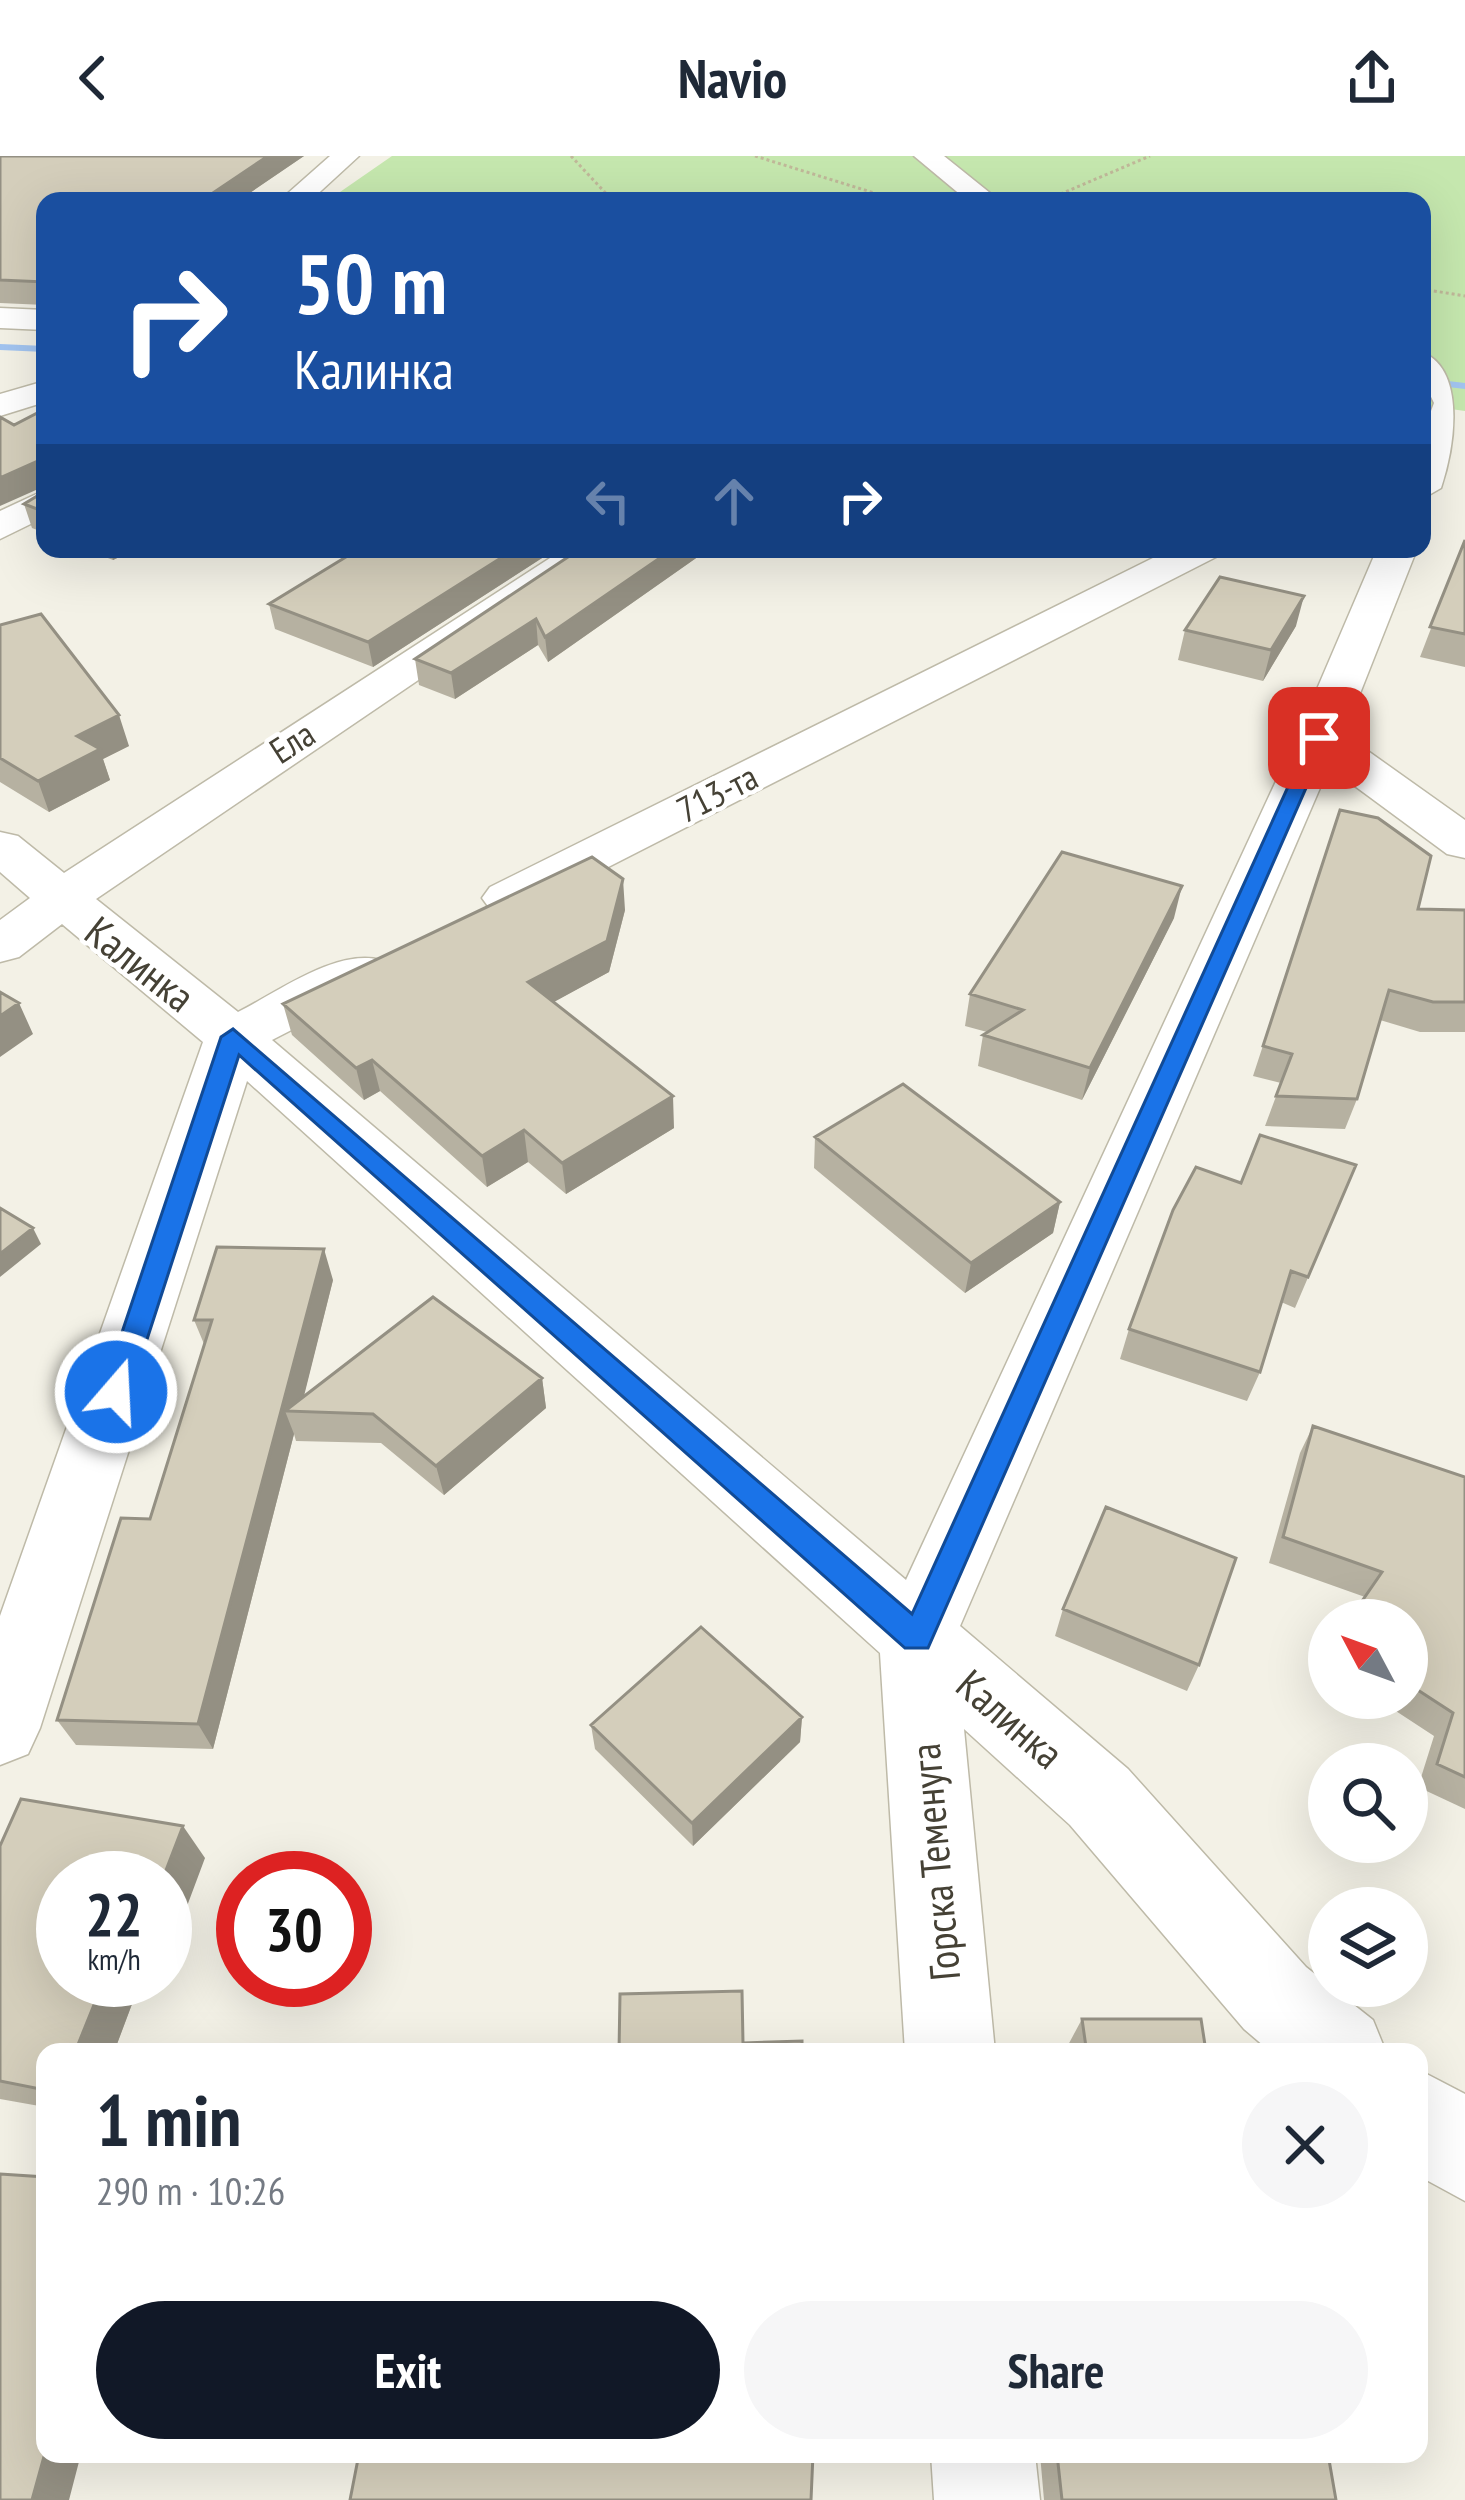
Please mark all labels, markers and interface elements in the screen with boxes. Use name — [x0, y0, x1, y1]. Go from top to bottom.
text: Navio — [678, 43, 787, 113]
icon: back — [60, 45, 126, 111]
icon: share — [1339, 45, 1405, 111]
text: 50 m — [294, 228, 447, 337]
icon: right — [96, 240, 252, 396]
text: Калинка — [294, 334, 454, 404]
icon: left — [575, 468, 641, 534]
icon: ahead — [701, 468, 767, 534]
icon: right — [827, 468, 893, 534]
pin — [1268, 687, 1370, 789]
icon: arrive — [1286, 705, 1352, 771]
street label: Ела — [260, 710, 323, 773]
street label: 713-та — [668, 752, 765, 833]
street label: Калинка — [74, 904, 206, 1024]
position arrow — [53, 1329, 179, 1455]
north arrow — [1308, 1599, 1428, 1719]
map controls — [1308, 1599, 1428, 2007]
street label: Калинка — [945, 1657, 1075, 1780]
street label: Горска Теменуга — [897, 1741, 972, 1983]
button: search — [1308, 1743, 1428, 1863]
speed limit sign: 30 — [216, 1851, 372, 2007]
text: 22 — [85, 1875, 143, 1953]
button: layers — [1308, 1887, 1428, 2007]
text: km/h — [87, 1939, 141, 1978]
text: 1 min — [96, 2073, 241, 2166]
button: close — [1242, 2082, 1368, 2208]
text: 290 m · 10:26 — [96, 2165, 285, 2216]
button: Exit — [96, 2301, 720, 2439]
button: Share — [744, 2301, 1368, 2439]

